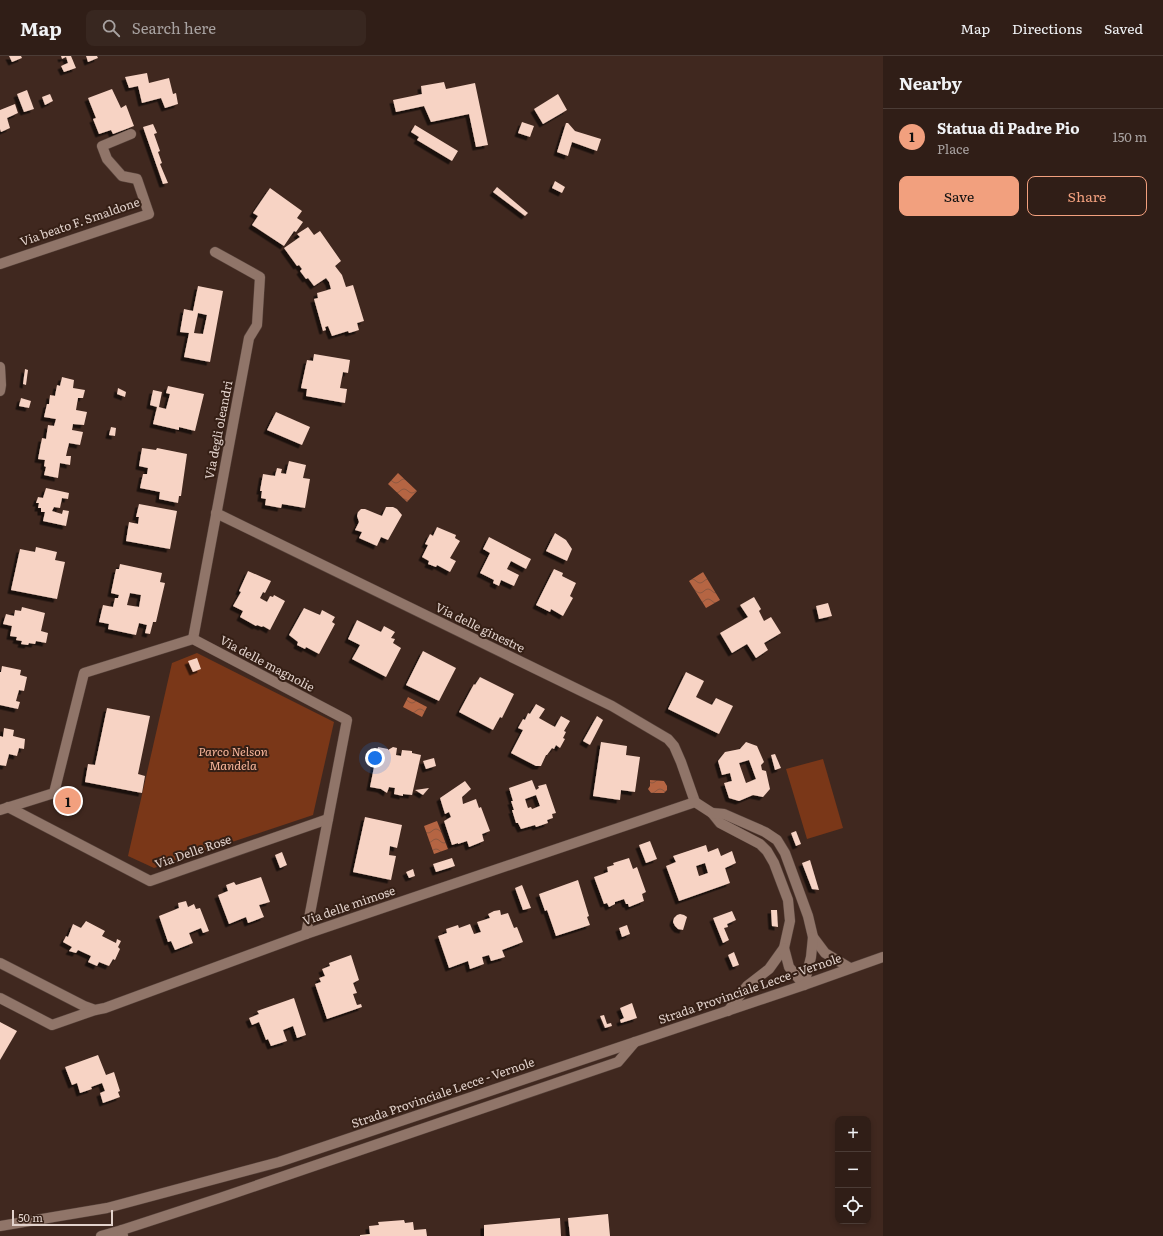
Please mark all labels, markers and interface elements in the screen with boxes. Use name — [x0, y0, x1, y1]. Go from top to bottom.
search box — [86, 10, 366, 46]
text: Map — [20, 14, 62, 42]
text: Search here — [132, 16, 216, 39]
icon: search — [100, 17, 122, 39]
text: Map — [960, 18, 990, 38]
text: Directions — [1012, 18, 1082, 38]
text: Saved — [1104, 18, 1143, 38]
text: Nearby — [899, 70, 962, 95]
text: Statua di Padre Pio — [937, 116, 1080, 139]
text: 1 — [909, 127, 915, 146]
text: 150 m — [1112, 127, 1147, 146]
text: Place — [937, 139, 969, 158]
button: Save — [899, 176, 1019, 216]
button: Share — [1027, 176, 1147, 216]
street label: Via beato F. Smaldone — [17, 192, 142, 250]
street label: Via degli oleandri — [200, 379, 236, 481]
street label: Via delle ginestre — [433, 598, 528, 657]
street label: Via delle magnolie — [217, 630, 318, 696]
park label: Parco Nelson Mandela — [198, 742, 268, 774]
your location — [365, 748, 385, 768]
pin: 1 — [55, 786, 81, 816]
street label: Via Delle Rose — [152, 829, 234, 873]
street label: Via delle mimose — [300, 881, 398, 929]
street label: Strada Provinciale Lecce - Vernole — [656, 948, 844, 1028]
street label: Strada Provinciale Lecce - Vernole — [349, 1052, 537, 1132]
map controls — [835, 1116, 871, 1224]
button: + — [835, 1116, 871, 1152]
button: − — [835, 1152, 871, 1188]
button: locate — [835, 1188, 871, 1224]
scale bar — [12, 1208, 113, 1227]
text: 50 m — [18, 1209, 43, 1225]

